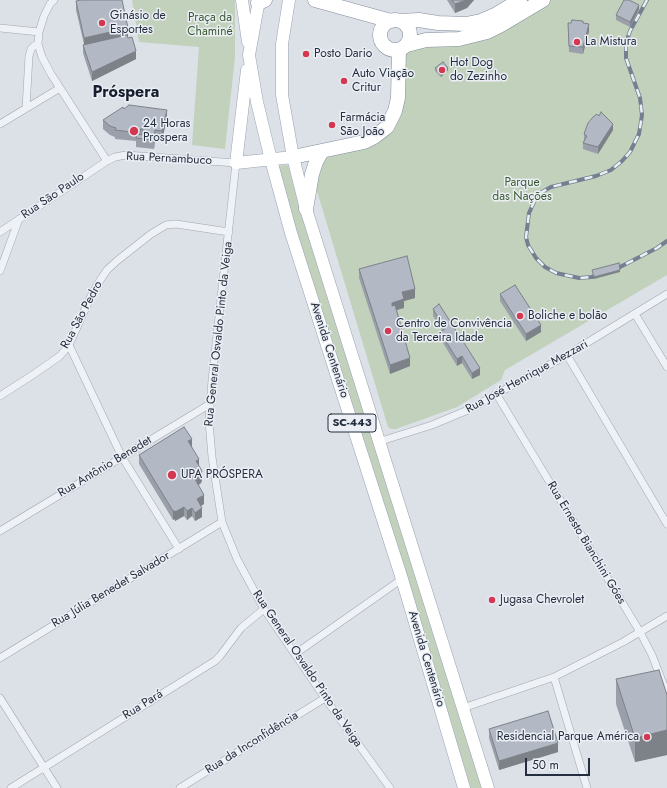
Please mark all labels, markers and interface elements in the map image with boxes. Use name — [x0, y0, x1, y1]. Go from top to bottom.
place label: Ginásio de Esportes — [110, 9, 166, 37]
park label: Praça da Chaminé — [187, 11, 233, 39]
marker: Ginásio de Esportes — [97, 18, 107, 28]
place label: La Mistura — [585, 35, 637, 49]
marker: La Mistura — [572, 37, 582, 47]
place label: Posto Dario — [314, 47, 372, 61]
marker: Posto Dario — [301, 49, 311, 59]
place label: Hot Dog do Zezinho — [450, 56, 507, 84]
marker: Hot Dog do Zezinho — [437, 65, 447, 75]
place label: Auto Viação Critur — [352, 67, 414, 95]
marker: Auto Viação Critur — [339, 76, 349, 86]
district label: Próspera — [93, 83, 159, 103]
place label: Farmácia São João — [340, 111, 385, 139]
place label: 24 Horas Prospera — [143, 117, 190, 145]
marker: Farmácia São João — [327, 120, 337, 130]
marker: 24 Horas Prospera — [128, 125, 140, 137]
street label: Rua Pernambuco — [126, 150, 212, 168]
street label: Rua São Paulo — [19, 170, 87, 222]
park label: Parque das Nações — [492, 176, 552, 204]
street label: Rua General Osvaldo Pinto da Veiga — [202, 241, 236, 427]
street label: Rua São Pedro — [58, 279, 106, 351]
street label: Avenida Centenário — [307, 300, 351, 400]
place label: Boliche e bolão — [528, 309, 607, 323]
marker: Boliche e bolão — [515, 311, 525, 321]
place label: Centro de Convivência da Terceira Idade — [396, 317, 512, 345]
marker: Centro de Convivência da Terceira Idade — [383, 326, 393, 336]
street label: Rua José Henrique Mezzari — [463, 337, 591, 417]
road number: SC-443 — [328, 414, 376, 432]
street label: Rua Antônio Benedet — [55, 433, 155, 501]
place label: UPA PRÓSPERA — [181, 468, 263, 482]
marker: UPA PRÓSPERA — [166, 469, 178, 481]
street label: Rua Ernesto Bianchini Góes — [544, 479, 628, 607]
street label: Rua Júlia Benedet Salvador — [49, 549, 173, 631]
street label: Rua General Osvaldo Pinto da Veiga — [249, 588, 365, 750]
place label: Jugasa Chevrolet — [500, 593, 584, 607]
marker: Jugasa Chevrolet — [487, 595, 497, 605]
street label: Avenida Centenário — [405, 609, 447, 709]
street label: Rua Pará — [120, 687, 166, 723]
street label: Rua da Inconfidência — [203, 709, 301, 777]
place label: Residencial Parque América — [497, 730, 639, 744]
marker: Residencial Parque América — [642, 732, 652, 742]
scale bar — [527, 750, 592, 776]
text: 50 m — [532, 756, 559, 774]

